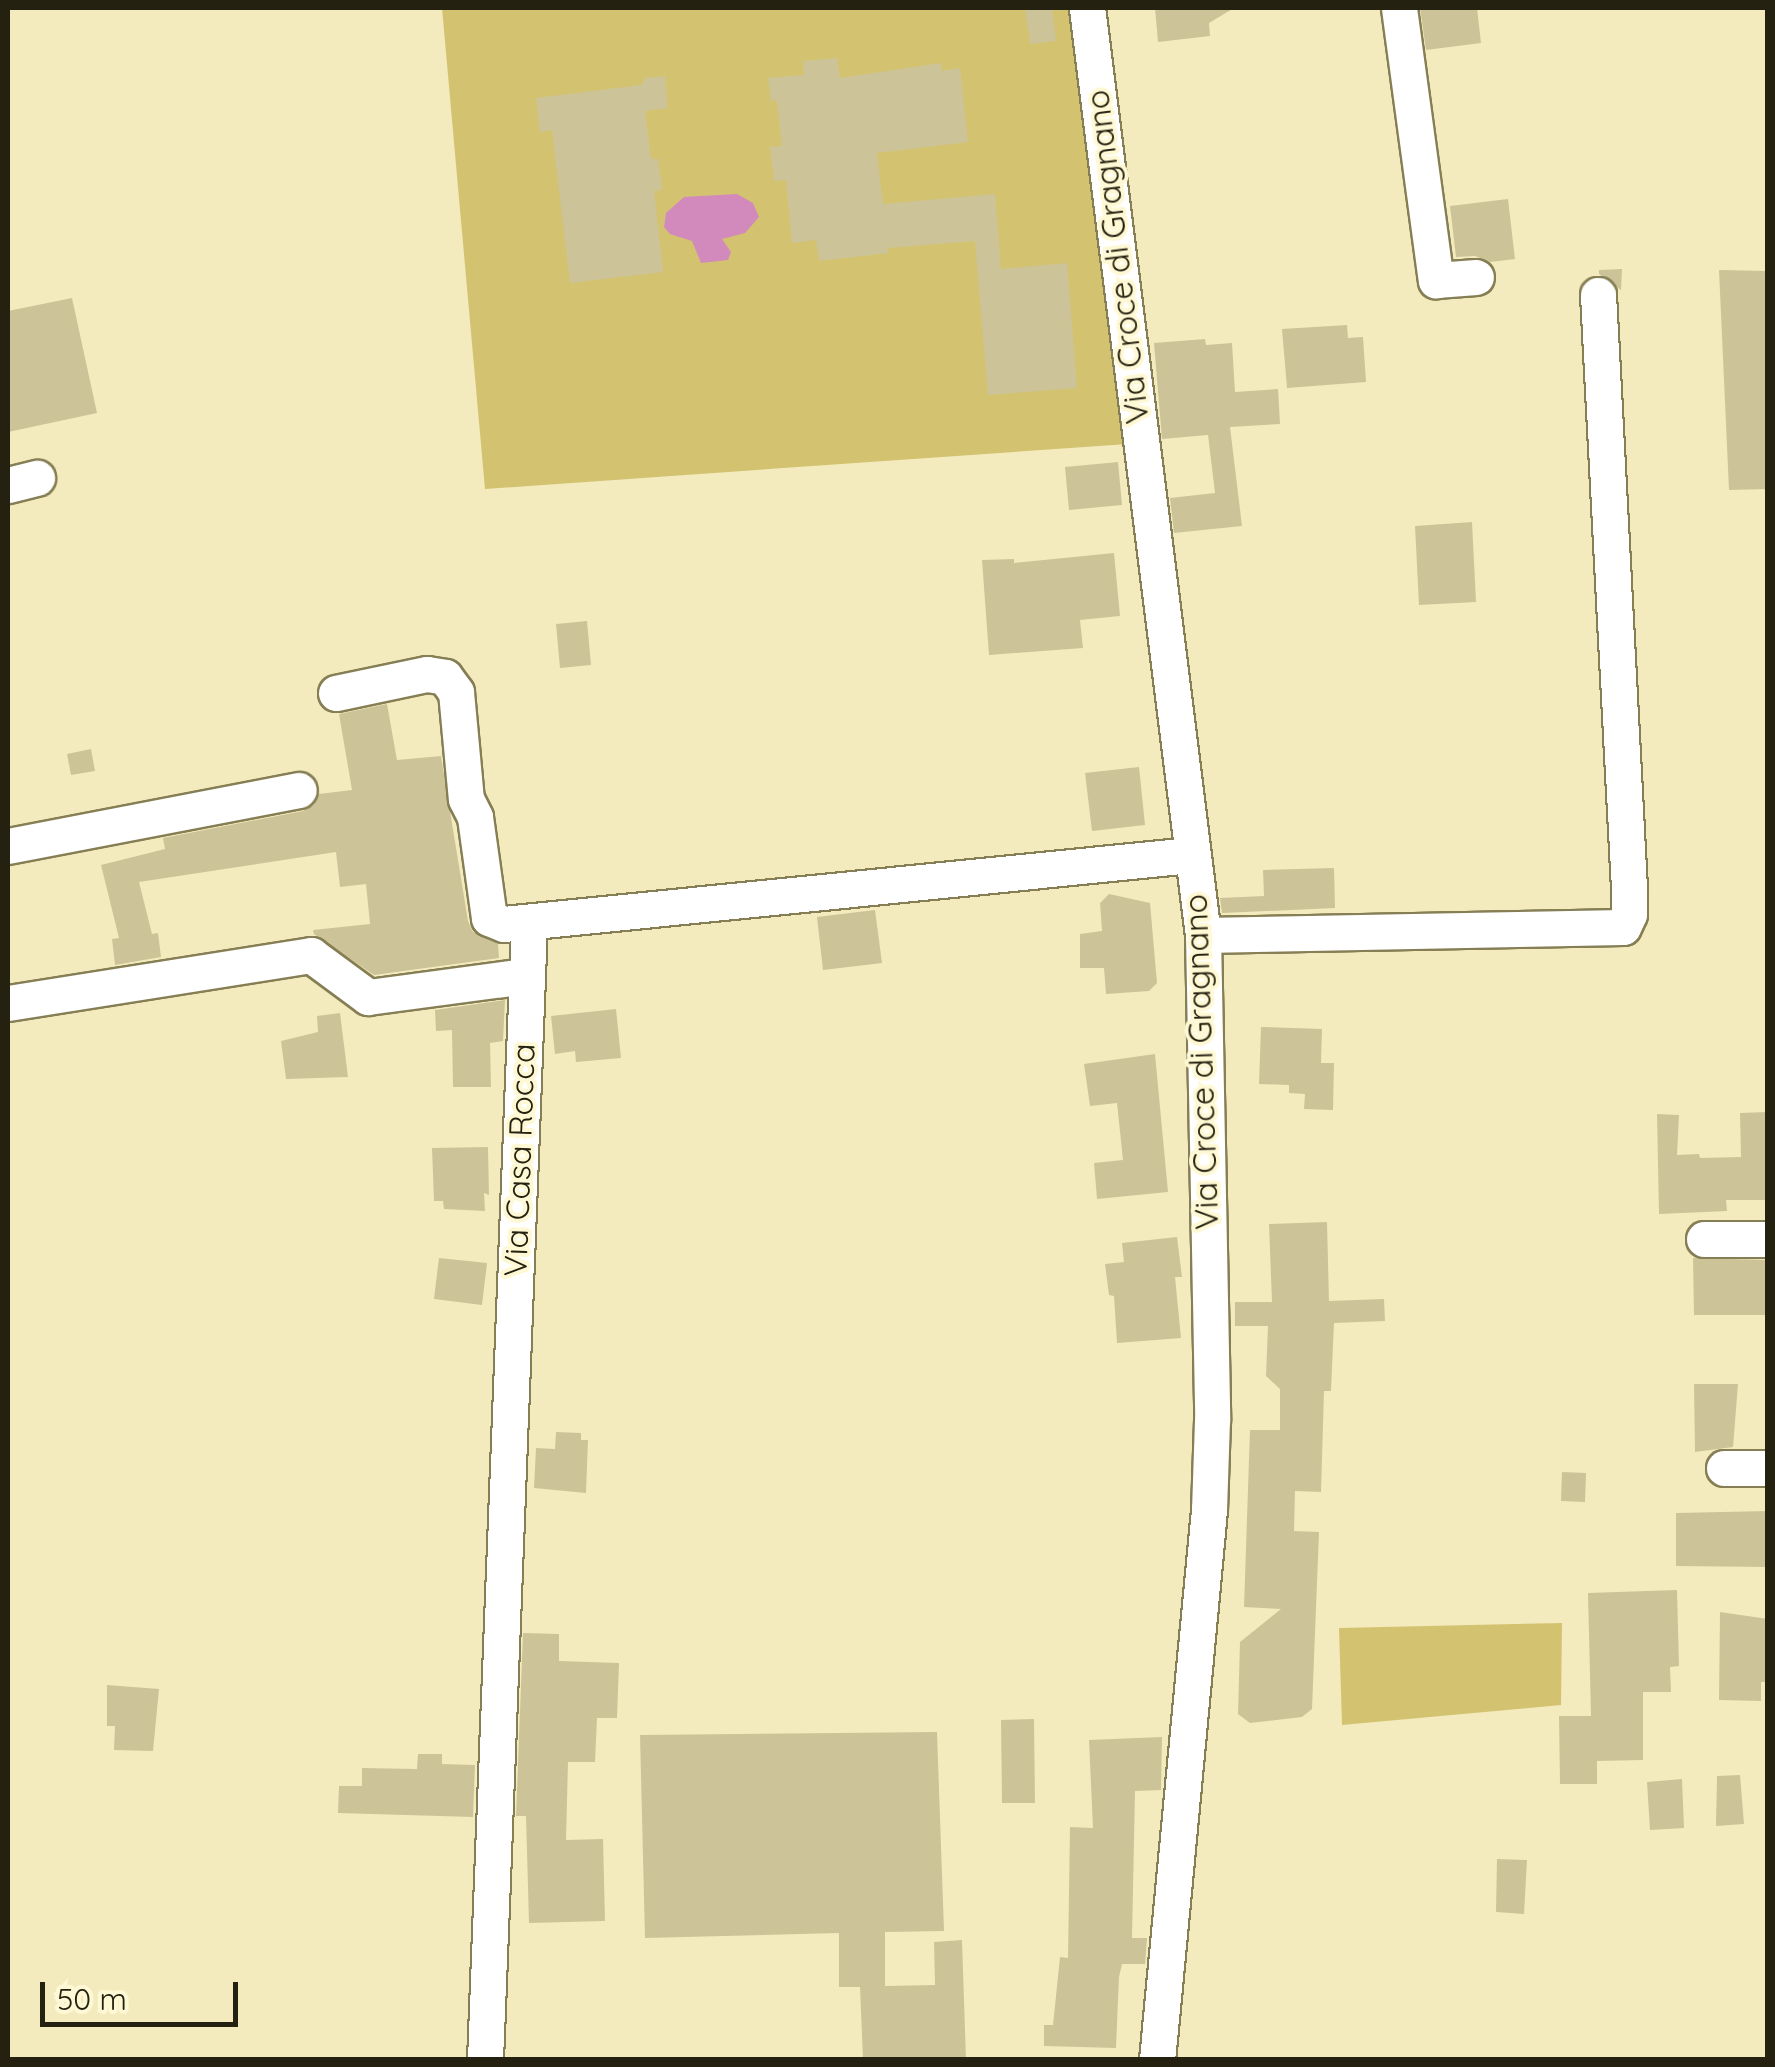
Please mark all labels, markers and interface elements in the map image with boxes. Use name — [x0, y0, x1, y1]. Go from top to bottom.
street label: Via Croce di Gragnano — [1077, 88, 1157, 426]
street label: Via Croce di Gragnano — [1176, 894, 1226, 1230]
street label: Via Casa Rocca — [496, 1043, 542, 1277]
scale bar — [45, 1962, 242, 2024]
text: 50 m — [57, 1980, 127, 2018]

